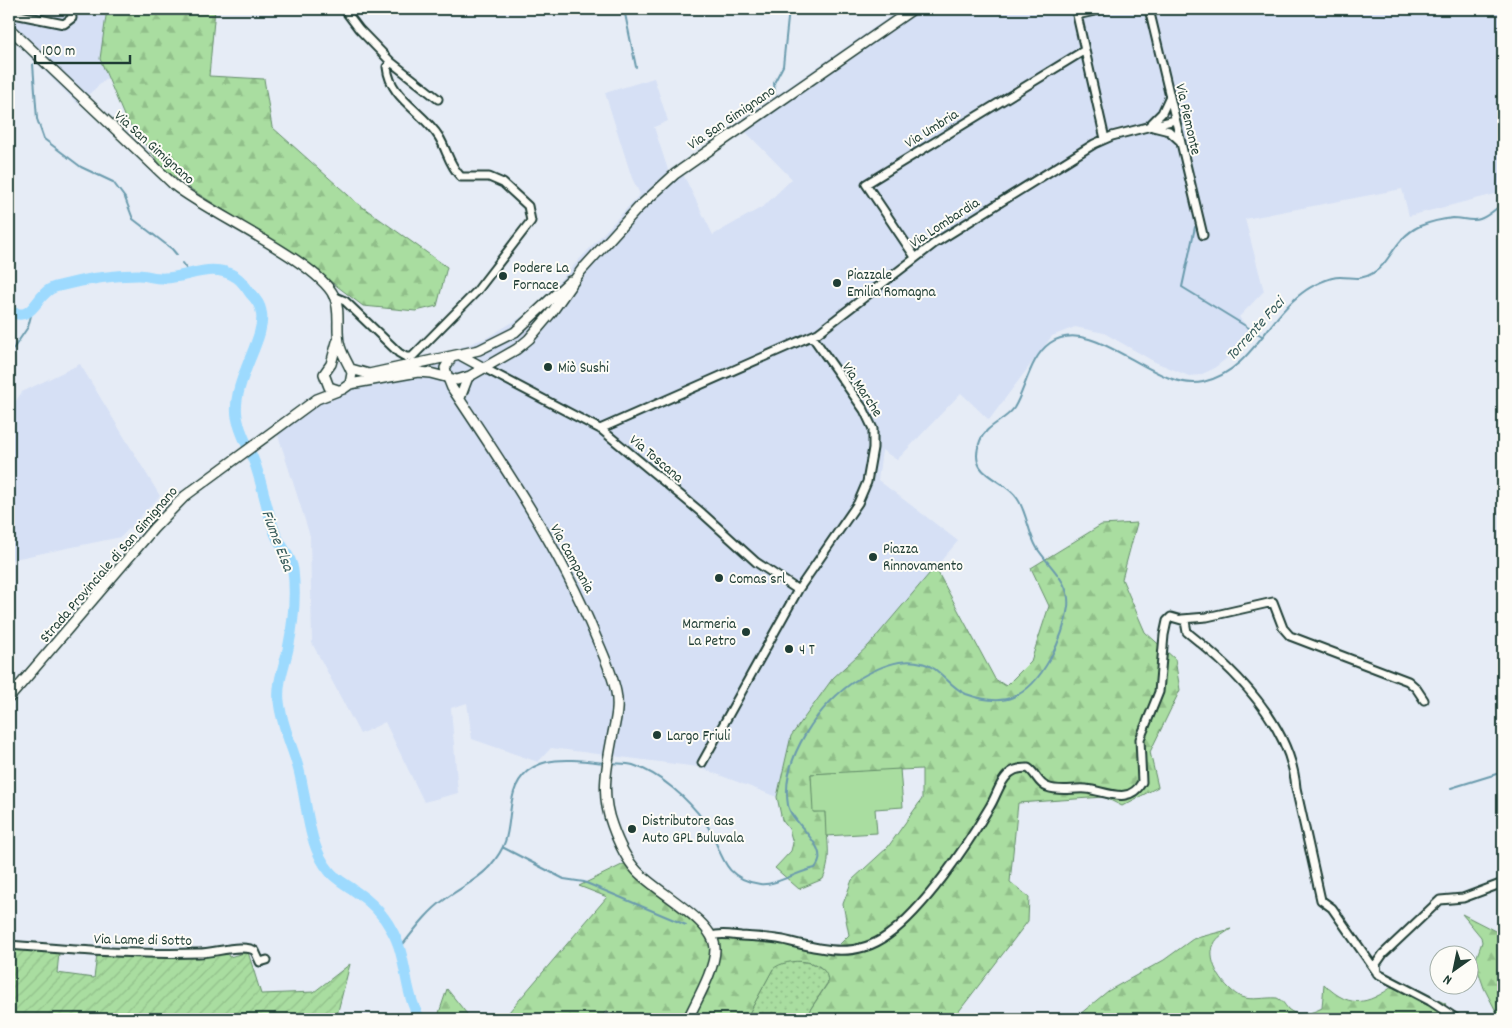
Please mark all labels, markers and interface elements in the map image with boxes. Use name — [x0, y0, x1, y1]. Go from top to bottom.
scale bar — [35, 32, 130, 64]
text: 100 m — [42, 41, 75, 63]
street label: Via San Gimignano — [684, 81, 781, 156]
street label: Via Piemonte — [1168, 82, 1206, 158]
street label: Via Umbria — [901, 104, 964, 155]
street label: Via San Gimignano — [108, 106, 199, 191]
street label: Via Lombardia — [906, 192, 985, 255]
place label: Podere La Fornace — [513, 258, 570, 297]
place label: Piazzale Emilia Romagna — [847, 265, 936, 304]
marker: Podere La Fornace — [497, 270, 509, 282]
marker: Piazzale Emilia Romagna — [831, 277, 843, 289]
water label: Torrente Foci — [1221, 290, 1293, 367]
place label: Miò Sushi — [558, 358, 609, 380]
street label: Via Marche — [835, 358, 887, 422]
marker: Miò Sushi — [542, 361, 554, 373]
street label: Via Toscana — [624, 430, 688, 489]
street label: Strada Provinciale di San Gimignano — [35, 482, 184, 649]
water label: Fiume Elsa — [254, 507, 299, 576]
street label: Via Campania — [543, 520, 600, 598]
place label: Piazza Rinnovamento — [883, 539, 963, 578]
marker: Piazza Rinnovamento — [867, 551, 879, 563]
place label: Comas srl — [729, 569, 786, 591]
marker: Comas srl — [713, 572, 725, 584]
place label: Marmeria La Petro — [682, 614, 737, 653]
marker: Marmeria La Petro — [740, 626, 752, 638]
place label: 4 T — [799, 640, 815, 662]
marker: 4 T — [783, 643, 795, 655]
place label: Largo Friuli — [667, 726, 730, 748]
marker: Largo Friuli — [651, 729, 663, 741]
place label: Distributore Gas Auto GPL Buluvala — [642, 811, 745, 850]
marker: Distributore Gas Auto GPL Buluvala — [626, 823, 638, 835]
street label: Via Lame di Sotto — [94, 929, 193, 953]
north arrow — [1430, 946, 1480, 996]
text: N — [1440, 969, 1456, 989]

